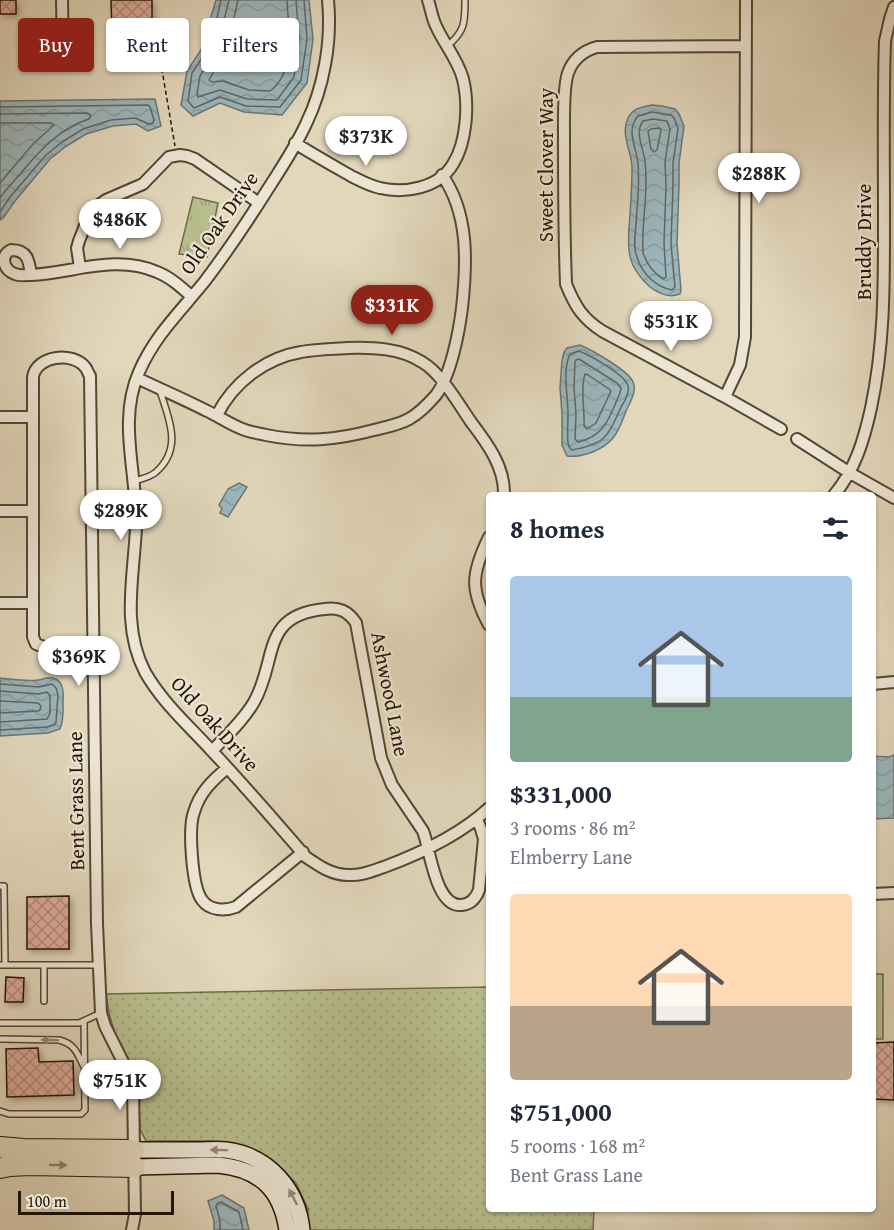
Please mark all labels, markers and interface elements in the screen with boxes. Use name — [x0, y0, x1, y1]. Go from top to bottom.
chip: Buy — [18, 18, 94, 72]
chip: Rent — [106, 18, 189, 72]
chip: Filters — [201, 18, 299, 72]
street label: Sweet Clover Way — [530, 87, 561, 242]
pin: $373K — [324, 116, 408, 167]
text: $373K — [339, 121, 393, 150]
pin: $288K — [717, 153, 801, 204]
text: $288K — [732, 158, 786, 187]
street label: Old Oak Drive — [172, 165, 266, 281]
street label: Bruddy Drive — [848, 184, 879, 300]
pin: $486K — [78, 199, 162, 250]
text: $486K — [93, 204, 147, 233]
pin: $331K — [350, 285, 434, 336]
text: $331K — [365, 290, 419, 319]
pin: $531K — [629, 301, 713, 352]
text: $531K — [644, 306, 698, 335]
pin: $289K — [79, 490, 163, 541]
text: $289K — [94, 495, 148, 524]
text: 8 homes — [510, 509, 605, 548]
icon: filters — [819, 512, 852, 545]
icon: home — [627, 615, 735, 723]
street label: Ashwood Lane — [363, 629, 418, 759]
pin: $369K — [37, 636, 121, 687]
text: $369K — [52, 641, 106, 670]
street label: Old Oak Drive — [164, 669, 267, 779]
street label: Bent Grass Lane — [59, 731, 92, 871]
text: $331,000 — [510, 774, 612, 813]
text: 3 rooms · 86 m² — [510, 813, 636, 842]
text: Elmberry Lane — [510, 842, 632, 871]
icon: home — [627, 933, 735, 1041]
one-way arrow — [40, 1035, 59, 1044]
pin: $751K — [78, 1060, 162, 1111]
text: $751K — [93, 1065, 147, 1094]
text: $751,000 — [510, 1092, 612, 1131]
text: 5 rooms · 168 m² — [510, 1131, 645, 1160]
one-way arrow — [209, 1146, 228, 1155]
text: Bent Grass Lane — [510, 1160, 643, 1189]
one-way arrow — [49, 1161, 68, 1170]
scale bar — [18, 1188, 174, 1216]
text: 100 m — [27, 1189, 67, 1213]
one-way arrow — [288, 1189, 298, 1206]

